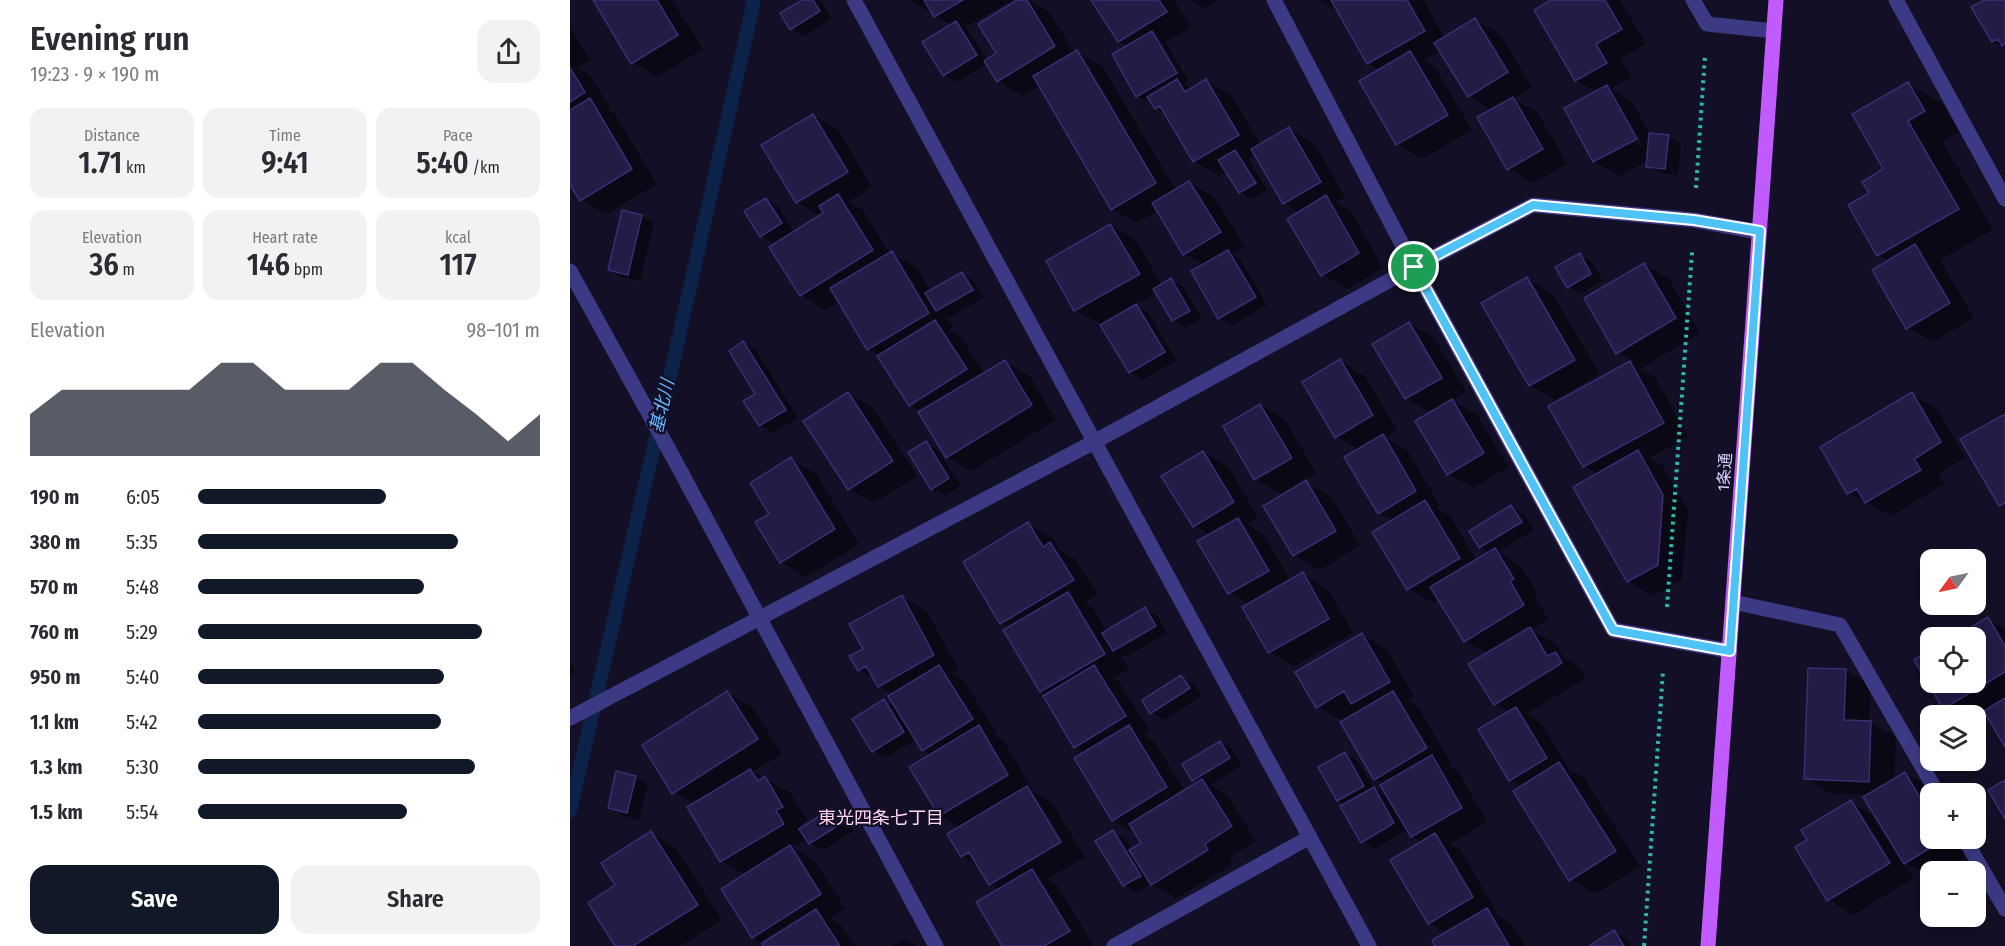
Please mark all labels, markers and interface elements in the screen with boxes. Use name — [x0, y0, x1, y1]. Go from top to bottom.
text: Evening run — [30, 19, 190, 59]
button: share — [477, 20, 540, 83]
text: 19:23 · 9 × 190 m — [30, 62, 159, 86]
text: Distance — [84, 126, 140, 145]
text: Time — [269, 126, 301, 145]
text: Pace — [443, 126, 473, 145]
text: 1.71 — [78, 145, 122, 181]
text: 9:41 — [261, 145, 309, 181]
text: 5:40 — [416, 145, 469, 181]
text: km — [122, 158, 146, 177]
text: /km — [469, 158, 500, 177]
text: Elevation — [82, 228, 142, 247]
text: Heart rate — [252, 228, 318, 247]
text: kcal — [445, 228, 471, 247]
pin — [1388, 241, 1439, 292]
text: 36 — [89, 247, 119, 283]
text: 146 — [247, 247, 290, 283]
text: 117 — [439, 247, 477, 283]
icon: arrive — [1397, 250, 1430, 283]
text: m — [119, 260, 135, 279]
text: bpm — [290, 260, 323, 279]
text: Elevation — [30, 318, 105, 342]
text: 98–101 m — [467, 318, 540, 342]
water label: 基北川 — [645, 375, 679, 435]
street label: 1条通 — [1714, 452, 1735, 492]
text: 190 m — [30, 485, 79, 509]
text: 6:05 — [126, 485, 160, 509]
text: 380 m — [30, 530, 80, 554]
text: 5:35 — [126, 530, 158, 554]
north arrow — [1920, 549, 1986, 615]
map controls — [1920, 549, 1986, 927]
text: 570 m — [30, 575, 78, 599]
text: 5:48 — [126, 575, 159, 599]
text: 760 m — [30, 620, 79, 644]
text: 5:29 — [126, 620, 158, 644]
button: locate — [1920, 627, 1986, 693]
text: 950 m — [30, 665, 81, 689]
text: 5:40 — [126, 665, 159, 689]
button: layers — [1920, 705, 1986, 771]
text: 1.1 km — [30, 710, 79, 734]
text: 5:42 — [126, 710, 158, 734]
text: 1.3 km — [30, 755, 82, 779]
text: 5:30 — [126, 755, 159, 779]
button: + — [1920, 783, 1986, 849]
text: 1.5 km — [30, 800, 83, 824]
text: 5:54 — [126, 800, 158, 824]
district label: 東光四条七丁目 — [818, 807, 944, 829]
button: − — [1920, 861, 1986, 927]
button: Save — [30, 865, 279, 934]
button: Share — [291, 865, 540, 934]

